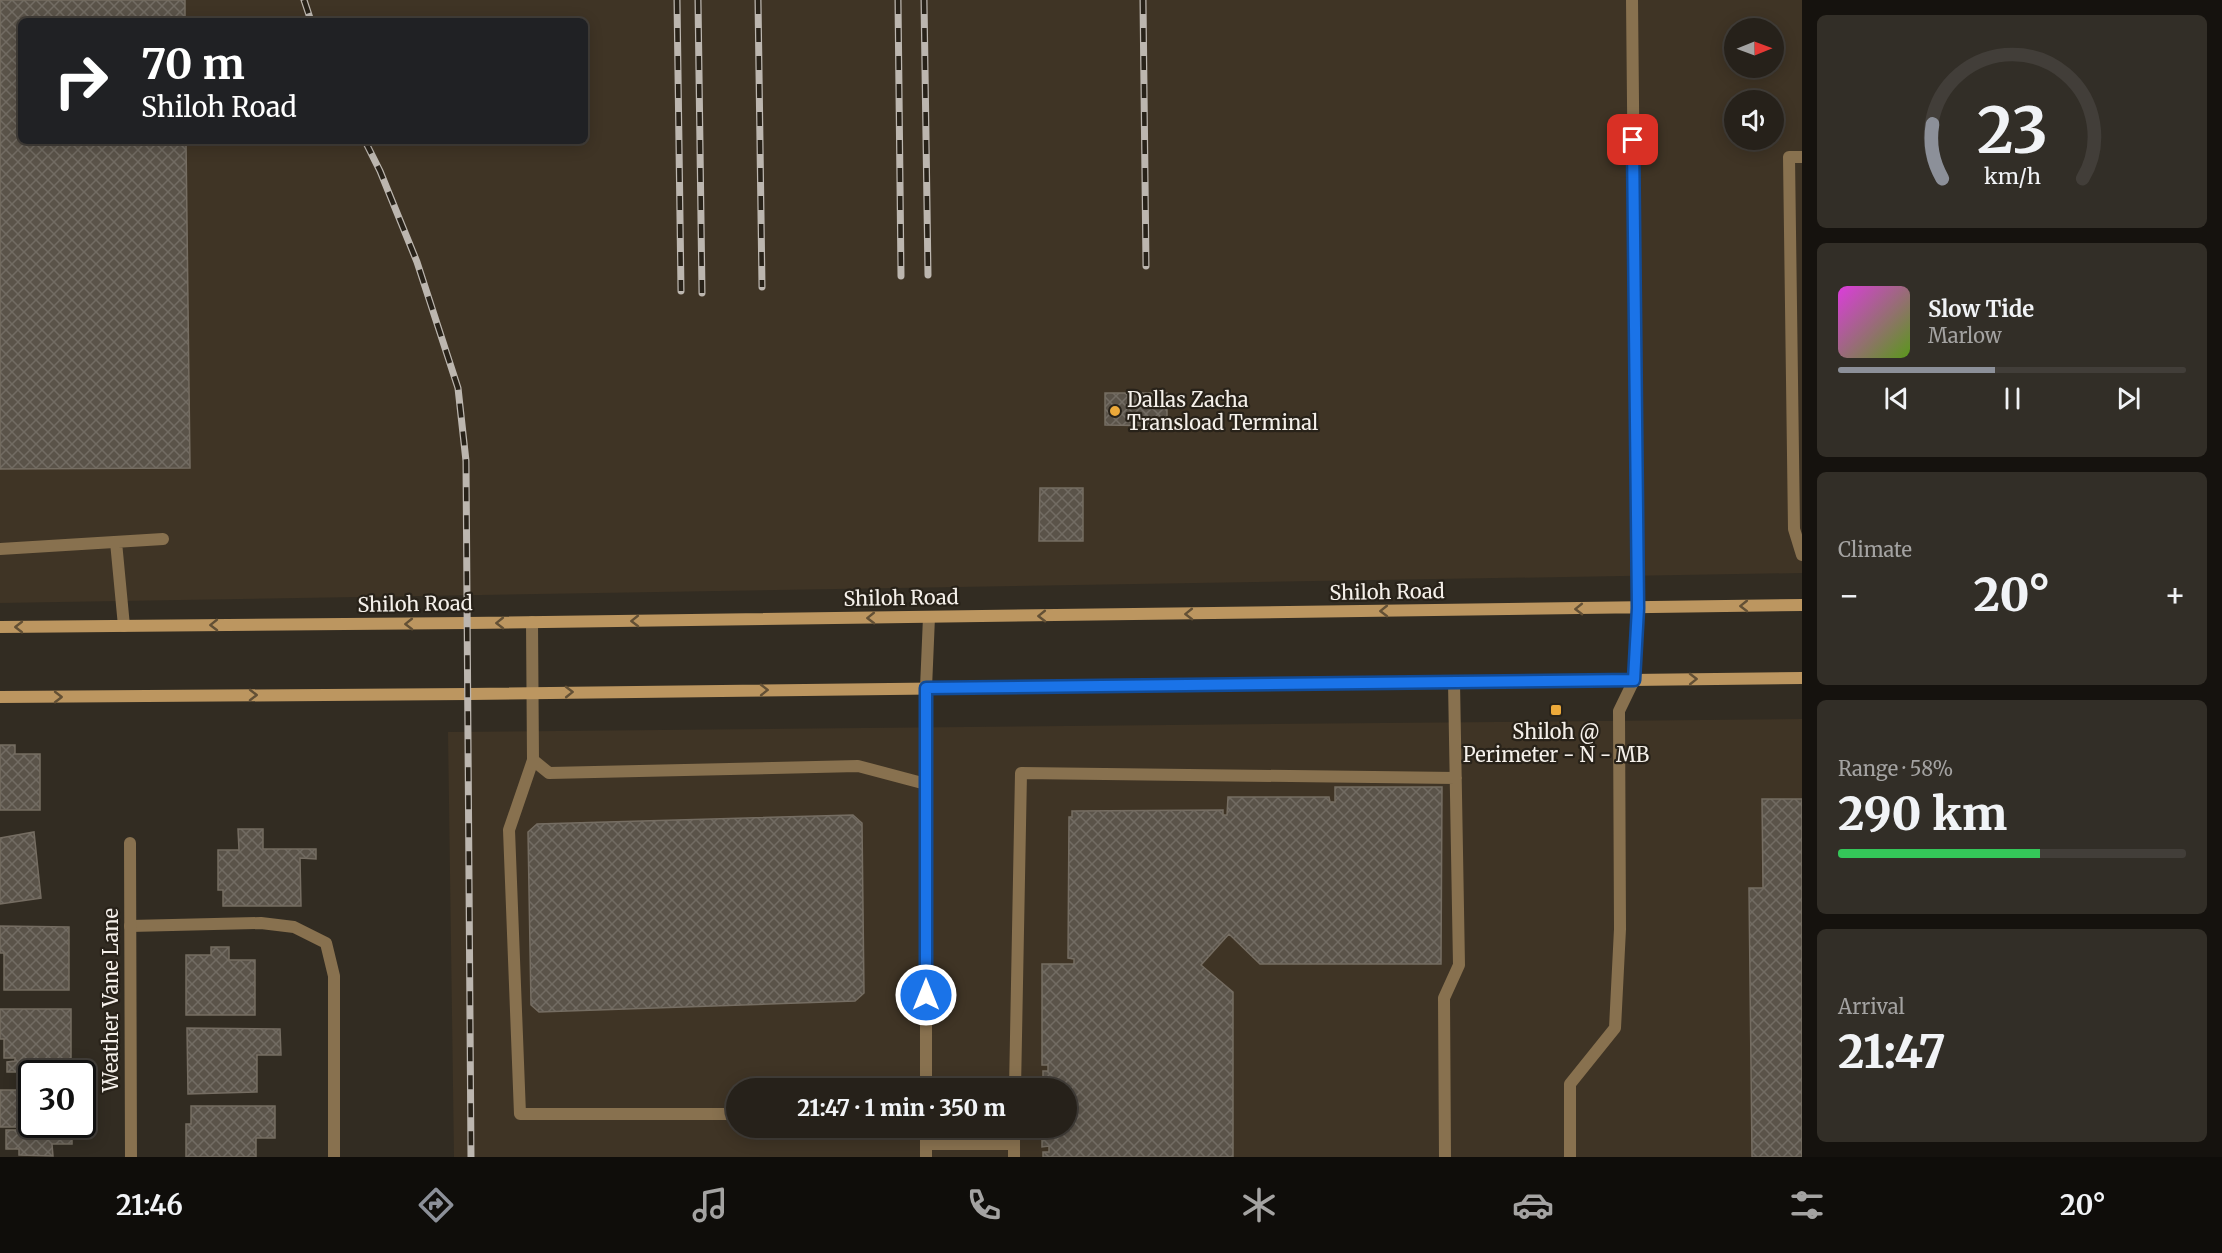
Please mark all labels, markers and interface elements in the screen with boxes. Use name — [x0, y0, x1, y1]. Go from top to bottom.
north arrow — [1724, 18, 1784, 78]
map controls — [1724, 18, 1784, 150]
text: 70 m — [141, 38, 245, 90]
icon: right — [42, 42, 120, 120]
text: Shiloh Road — [141, 90, 297, 124]
button: sound — [1724, 90, 1784, 150]
text: 23 — [1977, 92, 2047, 170]
pin — [1607, 114, 1658, 165]
icon: arrive — [1616, 123, 1649, 156]
text: km/h — [1984, 163, 2040, 190]
text: Slow Tide — [1928, 295, 2034, 323]
text: Marlow — [1928, 323, 2002, 348]
icon: previous — [1880, 382, 1913, 415]
icon: pause — [1996, 382, 2029, 415]
icon: next — [2112, 382, 2145, 415]
place label: Dallas Zacha Transload Terminal — [1127, 387, 1318, 435]
marker: Dallas Zacha Transload Terminal — [1108, 404, 1122, 418]
text: Climate — [1838, 537, 1912, 562]
text: 20° — [1974, 567, 2050, 623]
text: − — [1838, 575, 1860, 616]
text: + — [2164, 575, 2186, 616]
street label: Shiloh Road — [1329, 578, 1445, 605]
street label: Shiloh Road — [843, 584, 959, 611]
street label: Shiloh Road — [357, 590, 473, 617]
one-way arrow — [1739, 600, 1748, 612]
one-way arrow — [1575, 603, 1584, 615]
one-way arrow — [1380, 605, 1389, 617]
one-way arrow — [1185, 608, 1194, 620]
one-way arrow — [1038, 610, 1047, 622]
one-way arrow — [866, 612, 875, 624]
one-way arrow — [631, 615, 640, 627]
one-way arrow — [495, 616, 504, 629]
one-way arrow — [404, 618, 413, 630]
one-way arrow — [209, 619, 218, 632]
one-way arrow — [14, 621, 23, 633]
one-way arrow — [1688, 673, 1697, 685]
one-way arrow — [760, 684, 769, 696]
one-way arrow — [565, 686, 574, 698]
one-way arrow — [249, 689, 258, 701]
one-way arrow — [54, 691, 63, 703]
marker: Shiloh @ Perimeter - N - MB — [1549, 703, 1563, 717]
place label: Shiloh @ Perimeter - N - MB — [1463, 719, 1649, 767]
text: Range · 58% — [1838, 756, 1953, 781]
text: 290 km — [1838, 786, 2007, 842]
street label: Weather Vane Lane — [98, 908, 123, 1093]
position arrow — [894, 963, 958, 1027]
text: Arrival — [1838, 994, 1905, 1019]
text: 21:47 — [1838, 1024, 1946, 1080]
speed limit sign: 30 — [18, 1060, 96, 1138]
text: 21:47 · 1 min · 350 m — [797, 1094, 1006, 1122]
icon: directions — [415, 1184, 457, 1226]
icon: music — [689, 1184, 731, 1226]
icon: phone — [963, 1184, 1005, 1226]
icon: climate — [1238, 1184, 1280, 1226]
icon: car — [1512, 1184, 1554, 1226]
icon: filters — [1786, 1184, 1828, 1226]
text: 21:46 — [116, 1188, 183, 1222]
text: 20° — [2060, 1188, 2106, 1222]

